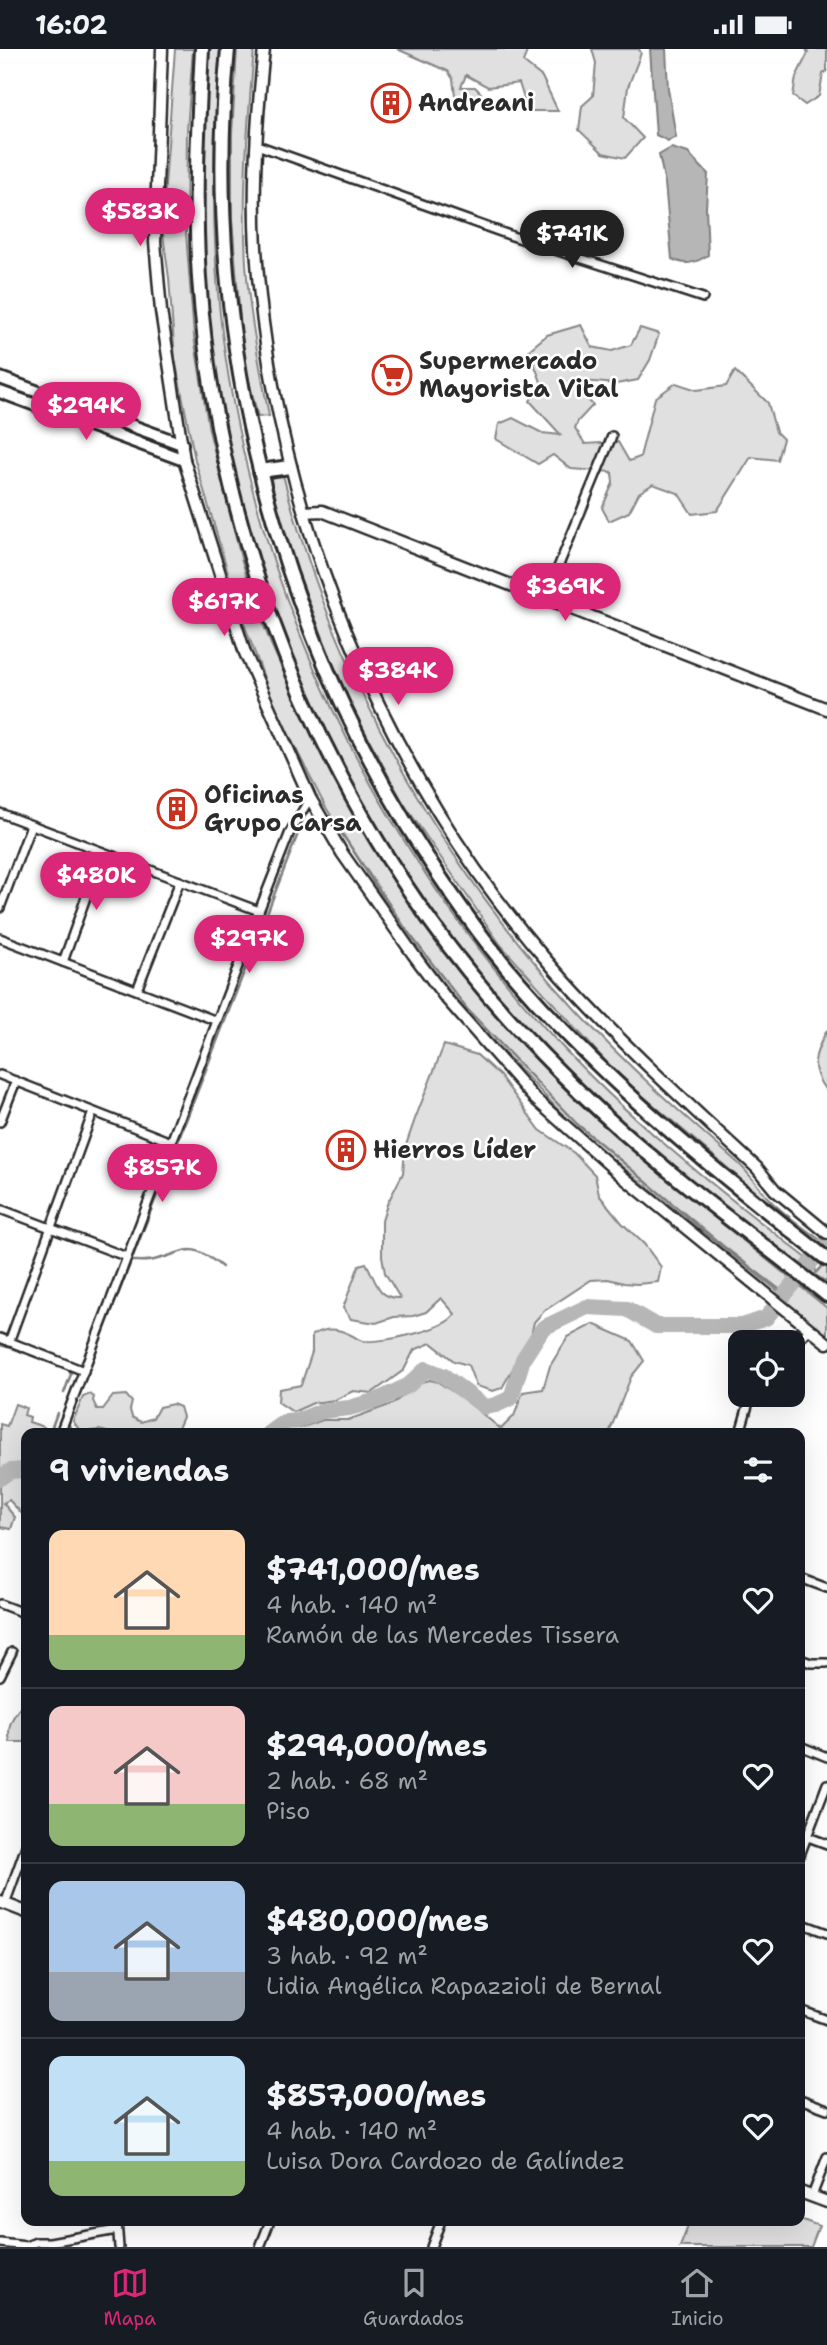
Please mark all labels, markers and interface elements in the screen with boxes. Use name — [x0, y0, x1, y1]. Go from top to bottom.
text: 16:02 — [35, 7, 107, 42]
building icon: Andreani — [370, 82, 412, 124]
place label: Andreani — [418, 87, 534, 119]
pin: $583K — [91, 189, 189, 248]
text: $583K — [101, 196, 179, 226]
pin: $741K — [523, 211, 621, 270]
text: $741K — [536, 218, 608, 248]
place label: Supermercado Mayorista Vital — [419, 345, 619, 405]
supermarket icon: Supermercado Mayorista Vital — [371, 354, 413, 396]
pin: $294K — [37, 383, 135, 442]
text: $294K — [47, 390, 125, 420]
pin: $369K — [516, 563, 614, 623]
text: $369K — [526, 571, 604, 601]
pin: $617K — [175, 579, 273, 638]
text: $617K — [188, 586, 260, 616]
pin: $384K — [349, 647, 447, 707]
text: $384K — [358, 655, 438, 685]
place label: Oficinas Grupo Carsa — [204, 779, 362, 839]
building icon: Oficinas Grupo Carsa — [156, 788, 198, 830]
pin: $480K — [47, 853, 145, 912]
text: $480K — [56, 860, 136, 890]
pin: $297K — [200, 915, 298, 975]
text: $297K — [210, 923, 288, 953]
building icon: Hierros Líder — [325, 1129, 367, 1171]
place label: Hierros Líder — [373, 1134, 536, 1166]
pin: $857K — [113, 1145, 211, 1204]
text: $857K — [123, 1152, 201, 1182]
map controls — [728, 1330, 805, 1407]
button: locate — [728, 1330, 805, 1407]
text: 9 viviendas — [49, 1450, 229, 1491]
icon: filters — [739, 1451, 777, 1489]
text: $741,000/mes — [266, 1549, 480, 1590]
icon: home — [105, 1558, 189, 1642]
icon: heart — [739, 1581, 777, 1619]
text: 4 hab. · 140 m² — [266, 1590, 437, 1620]
text: Ramón de las Mercedes Tissera — [266, 1620, 619, 1650]
text: $294,000/mes — [266, 1725, 488, 1766]
icon: home — [105, 1734, 189, 1818]
icon: heart — [739, 1757, 777, 1795]
text: 2 hab. · 68 m² — [266, 1766, 428, 1796]
text: Piso — [266, 1796, 310, 1826]
text: $480,000/mes — [266, 1900, 489, 1941]
icon: home — [105, 1909, 189, 1993]
icon: heart — [739, 1932, 777, 1970]
text: 3 hab. · 92 m² — [266, 1941, 428, 1971]
text: Lidia Angélica Rapazzioli de Bernal — [266, 1971, 661, 2001]
text: $857,000/mes — [266, 2075, 486, 2116]
icon: home — [105, 2084, 189, 2168]
icon: heart — [739, 2107, 777, 2145]
text: 4 hab. · 140 m² — [266, 2116, 437, 2146]
text: Luisa Dora Cardozo de Galíndez — [266, 2146, 625, 2176]
tab: Mapa — [104, 2264, 156, 2331]
tab: Guardados — [363, 2264, 464, 2331]
tab: Inicio — [671, 2264, 723, 2331]

